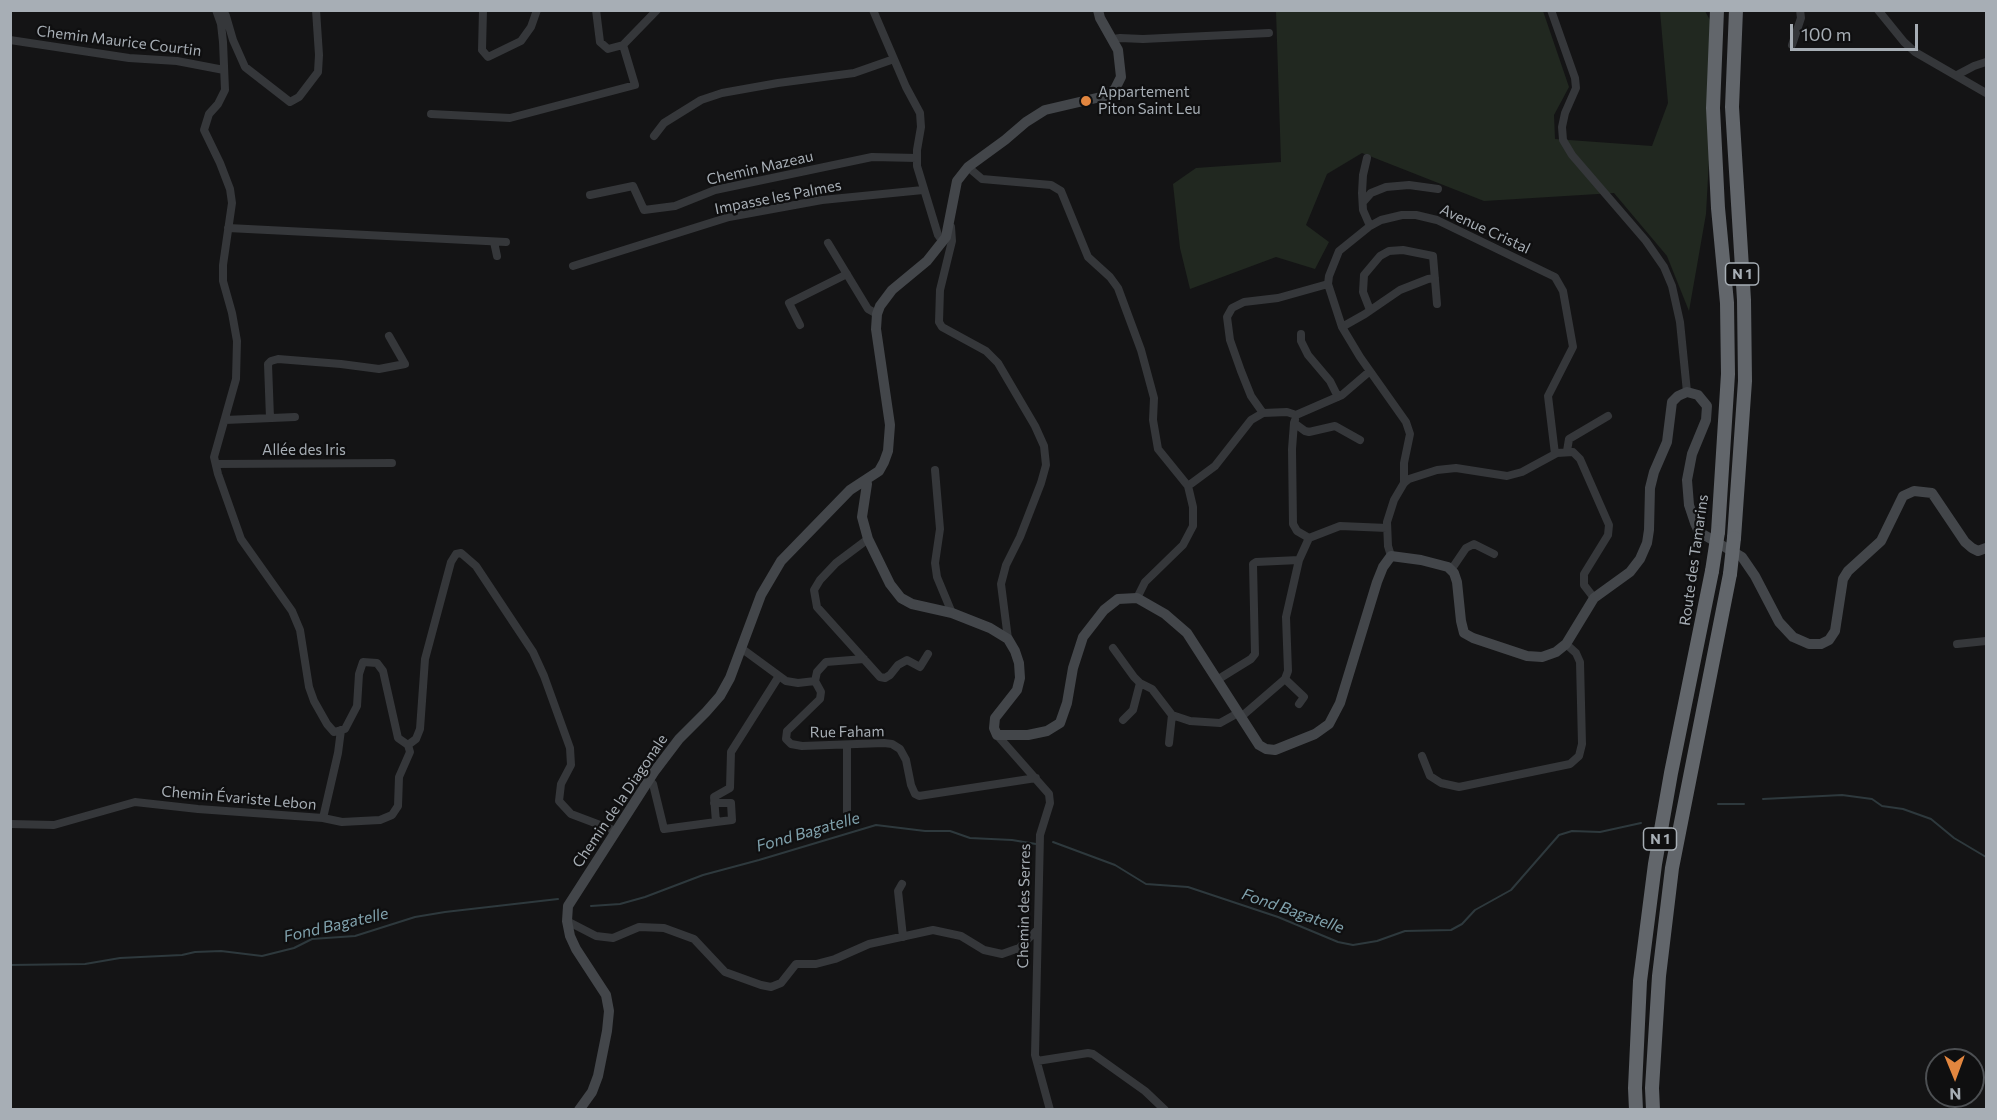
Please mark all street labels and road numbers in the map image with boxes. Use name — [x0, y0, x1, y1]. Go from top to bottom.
street label: Chemin Maurice Courtin — [36, 22, 202, 60]
street label: Chemin Mazeau — [705, 147, 815, 189]
street label: Impasse les Palmes — [713, 176, 843, 218]
street label: Avenue Cristal — [1437, 200, 1533, 258]
road number: N 1 — [1726, 263, 1758, 285]
street label: Allée des Iris — [262, 441, 346, 459]
street label: Route des Tamarins — [1676, 493, 1712, 627]
street label: Rue Faham — [809, 722, 885, 742]
street label: Chemin de la Diagonale — [569, 731, 671, 871]
street label: Chemin Évariste Lebon — [161, 782, 317, 814]
road number: N 1 — [1644, 828, 1676, 850]
street label: Chemin des Serres — [1014, 844, 1034, 968]

